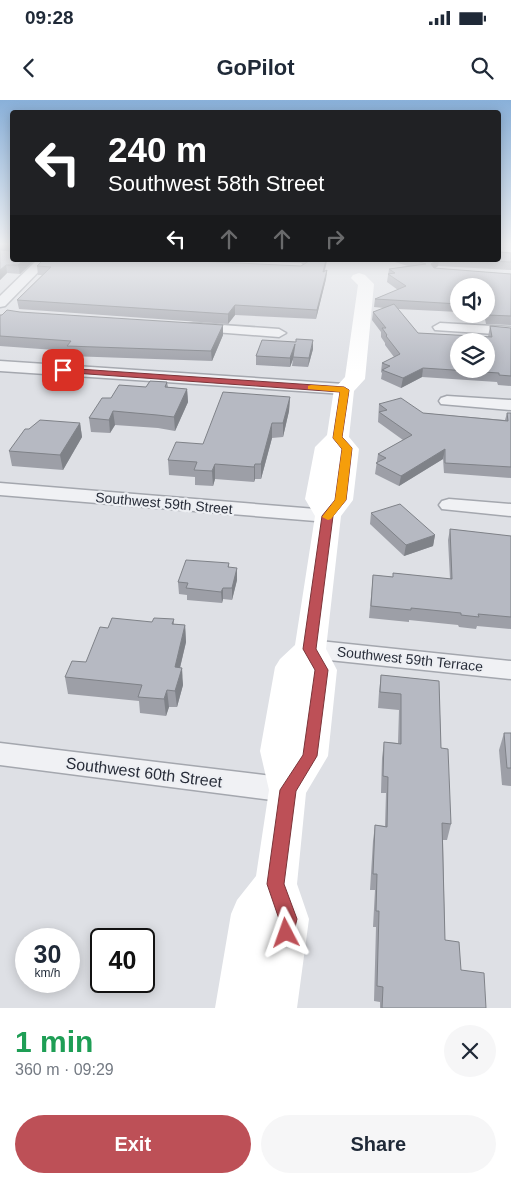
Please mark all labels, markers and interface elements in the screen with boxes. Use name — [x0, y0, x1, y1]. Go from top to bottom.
text: 09:28 — [25, 7, 74, 28]
icon: back — [15, 54, 43, 82]
icon: search — [468, 54, 496, 82]
text: GoPilot — [216, 55, 295, 80]
icon: left — [25, 130, 90, 195]
text: 240 m — [108, 130, 207, 169]
text: Southwest 58th Street — [108, 171, 324, 196]
icon: left — [162, 225, 190, 253]
icon: ahead — [215, 225, 243, 253]
icon: ahead — [268, 225, 296, 253]
icon: right — [321, 225, 349, 253]
map controls — [450, 278, 495, 378]
button: sound — [450, 278, 495, 323]
button: layers — [450, 333, 495, 378]
pin — [42, 349, 84, 391]
icon: arrive — [49, 356, 77, 384]
street label: Southwest 59th Street — [95, 489, 233, 517]
street label: Southwest 59th Terrace — [336, 643, 484, 675]
street label: Southwest 60th Street — [65, 754, 224, 791]
position arrow — [259, 906, 311, 958]
speed limit sign: 40 — [90, 928, 155, 993]
text: 30 — [34, 940, 61, 968]
text: km/h — [34, 966, 61, 980]
text: 1 min — [15, 1025, 93, 1058]
button: close — [444, 1025, 496, 1077]
text: 360 m · 09:29 — [15, 1061, 114, 1078]
button: Exit — [15, 1115, 251, 1173]
button: Share — [261, 1115, 496, 1173]

